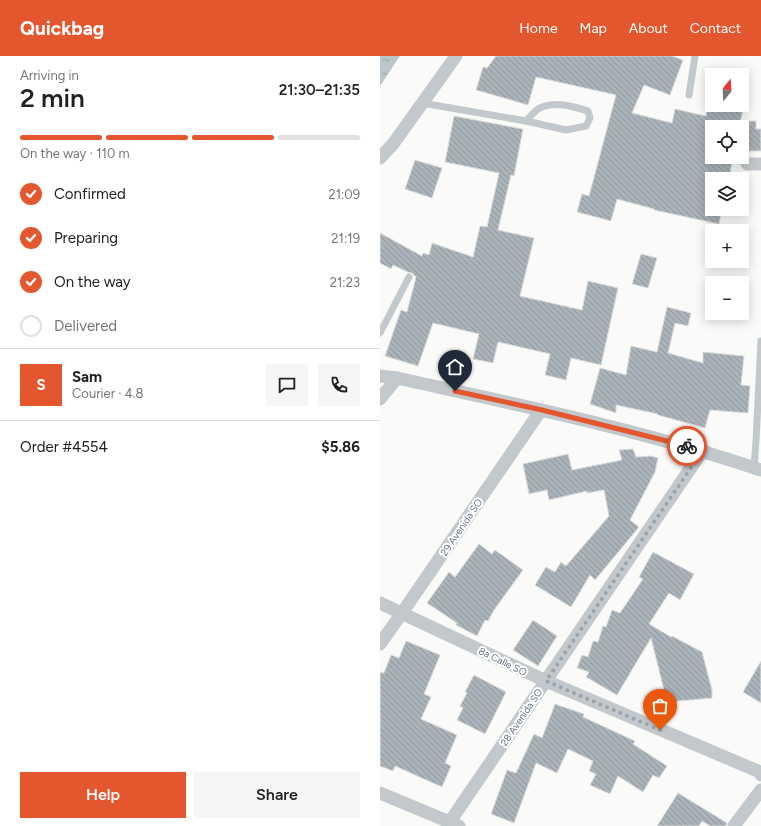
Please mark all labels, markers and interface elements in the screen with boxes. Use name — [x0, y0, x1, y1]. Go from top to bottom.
text: Quickbag — [20, 17, 104, 40]
text: Home — [519, 20, 558, 37]
text: Map — [580, 20, 607, 37]
text: About — [629, 20, 668, 37]
text: Contact — [690, 20, 741, 37]
text: Arriving in — [20, 68, 79, 83]
north arrow — [705, 68, 749, 112]
map controls — [705, 68, 749, 320]
text: 21:30–21:35 — [279, 81, 360, 99]
text: 2 min — [20, 82, 85, 114]
button: locate — [705, 120, 749, 164]
text: On the way · 110 m — [20, 146, 130, 161]
button: layers — [705, 172, 749, 216]
icon: check — [20, 183, 42, 205]
text: Confirmed — [54, 185, 126, 203]
text: 21:09 — [328, 187, 360, 202]
button: + — [705, 224, 749, 268]
icon: check — [20, 227, 42, 249]
text: Preparing — [54, 229, 118, 247]
text: 21:19 — [331, 231, 360, 246]
icon: check — [20, 271, 42, 293]
text: On the way — [54, 273, 131, 291]
text: 21:23 — [330, 275, 360, 290]
button: − — [705, 276, 749, 320]
text: Delivered — [54, 317, 117, 335]
pin — [438, 350, 472, 391]
icon: home — [444, 356, 466, 378]
button: chat — [266, 364, 308, 406]
button: phone — [318, 364, 360, 406]
text: Sam — [72, 368, 102, 386]
text: S — [36, 376, 46, 394]
text: Courier · 4.8 — [72, 386, 144, 401]
courier — [667, 426, 707, 466]
icon: bike — [676, 435, 698, 457]
text: Order #4554 — [20, 438, 108, 456]
text: $5.86 — [321, 438, 360, 456]
street label: 29 Avenida SO — [438, 496, 485, 558]
street label: 8a Calle SO — [476, 644, 529, 679]
street label: 28 Avenida SO — [497, 686, 546, 749]
pin — [643, 689, 677, 730]
icon: bag — [649, 695, 671, 717]
button: Help — [20, 772, 186, 818]
button: Share — [194, 772, 360, 818]

